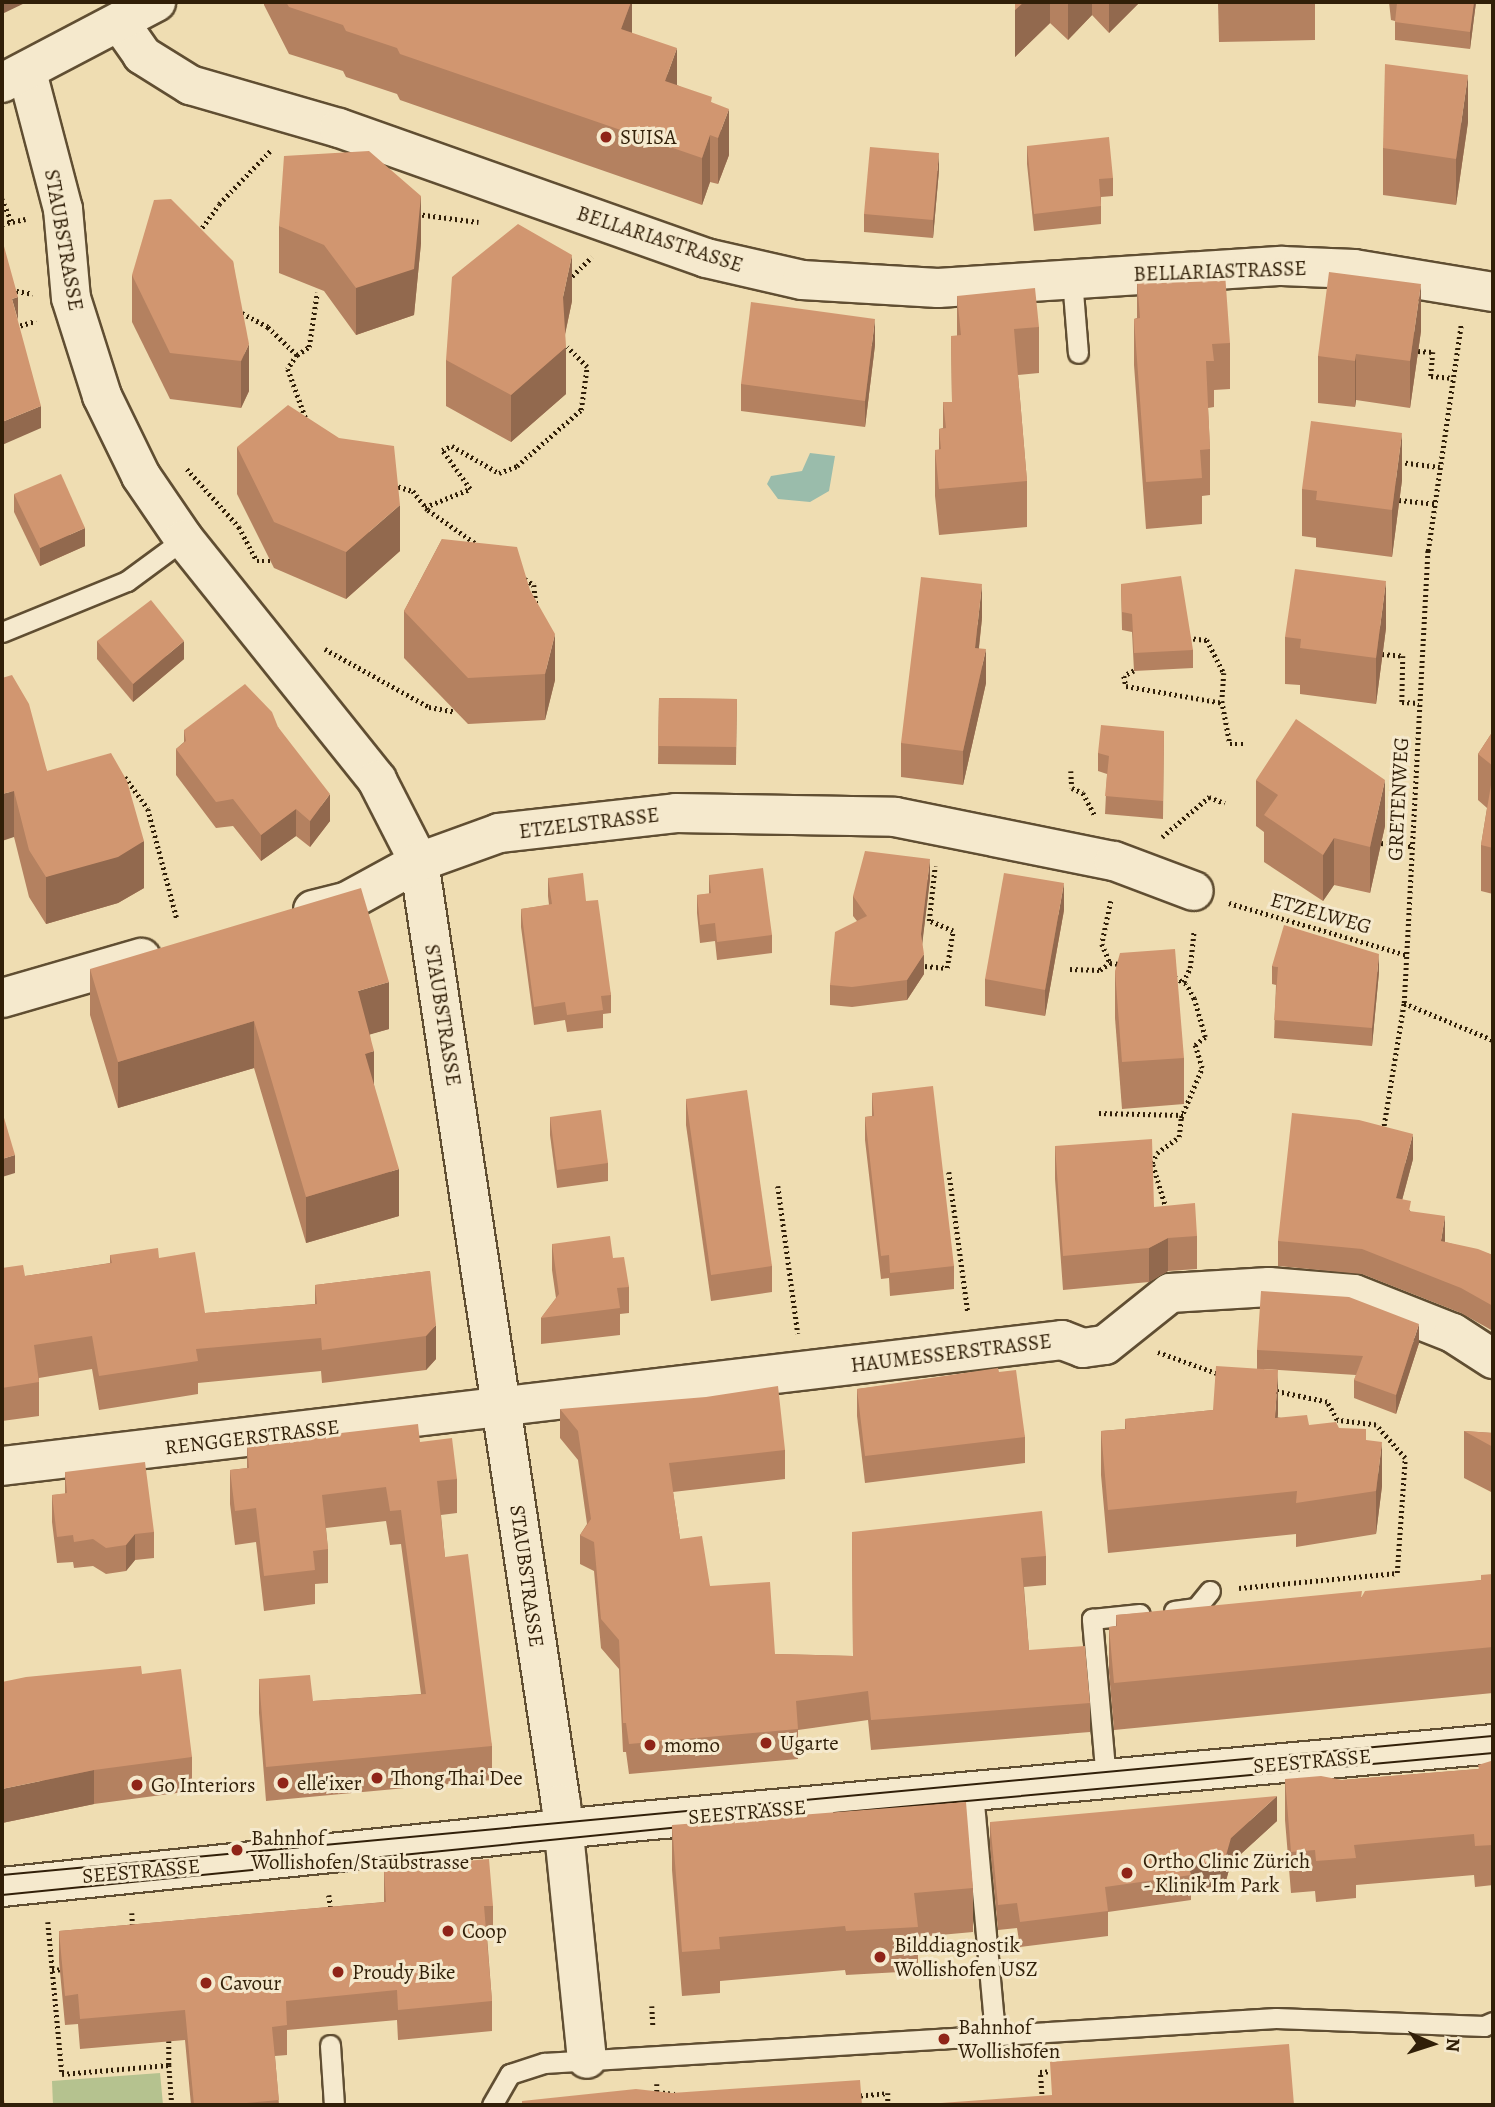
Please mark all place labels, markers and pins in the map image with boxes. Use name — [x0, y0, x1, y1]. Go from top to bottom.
place label: SUISA — [620, 124, 676, 150]
marker: SUISA — [598, 129, 614, 145]
place label: Ugarte — [780, 1730, 839, 1756]
place label: momo — [664, 1732, 720, 1758]
marker: Ugarte — [758, 1735, 774, 1751]
marker: momo — [642, 1737, 658, 1753]
place label: Thong Thai Dee — [391, 1765, 523, 1791]
place label: elle'ixer — [297, 1770, 362, 1796]
marker: Thong Thai Dee — [369, 1770, 385, 1786]
place label: Go Interiors — [151, 1772, 255, 1798]
marker: elle'ixer — [275, 1775, 291, 1791]
marker: Go Interiors — [129, 1777, 145, 1793]
place label: Bahnhof Wollishofen/Staubstrasse — [251, 1825, 469, 1875]
marker: Bahnhof Wollishofen/Staubstrasse — [229, 1842, 245, 1858]
place label: Ortho Clinic Zürich - Klinik Im Park — [1143, 1848, 1310, 1898]
marker: Ortho Clinic Zürich - Klinik Im Park — [1117, 1863, 1137, 1883]
place label: Coop — [462, 1918, 507, 1944]
marker: Coop — [440, 1923, 456, 1939]
place label: Bilddiagnostik Wollishofen USZ — [894, 1932, 1038, 1982]
marker: Bilddiagnostik Wollishofen USZ — [872, 1949, 888, 1965]
place label: Proudy Bike — [352, 1959, 455, 1985]
marker: Proudy Bike — [330, 1964, 346, 1980]
place label: Cavour — [220, 1970, 281, 1996]
marker: Cavour — [198, 1975, 214, 1991]
place label: Bahnhof Wollishofen — [958, 2014, 1060, 2064]
marker: Bahnhof Wollishofen — [936, 2031, 952, 2047]

